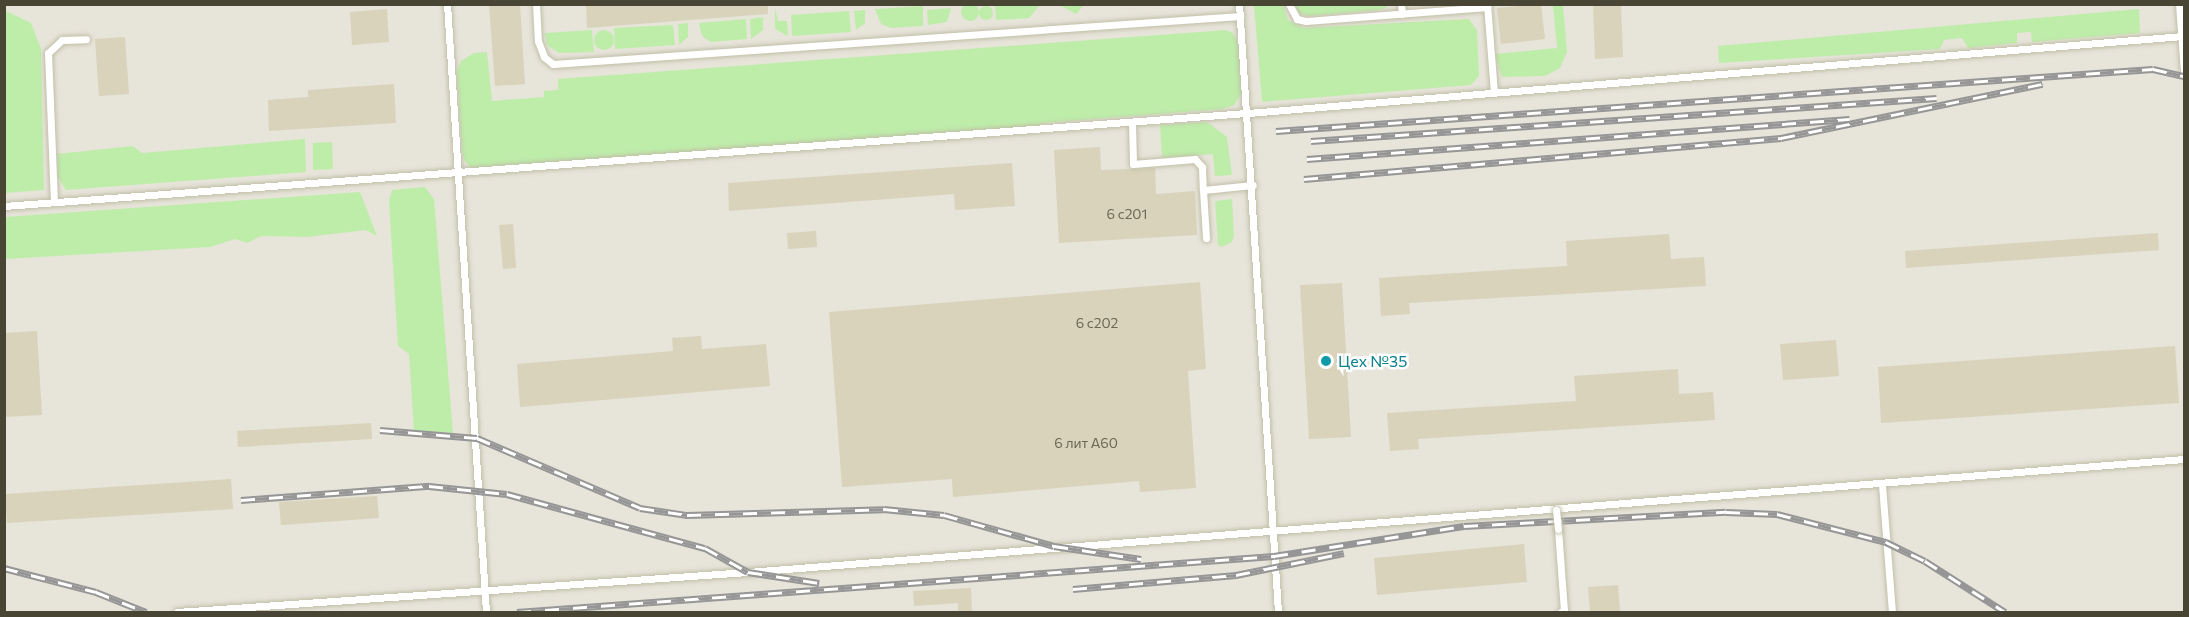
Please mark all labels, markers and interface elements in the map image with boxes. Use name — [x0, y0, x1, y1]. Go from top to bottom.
house number: 6 с201 — [1107, 206, 1147, 222]
house number: 6 с202 — [1076, 315, 1118, 331]
place label: Цех №35 — [1338, 351, 1407, 371]
marker: Цех №35 — [1319, 354, 1333, 368]
house number: 6 лит А60 — [1054, 435, 1118, 451]

